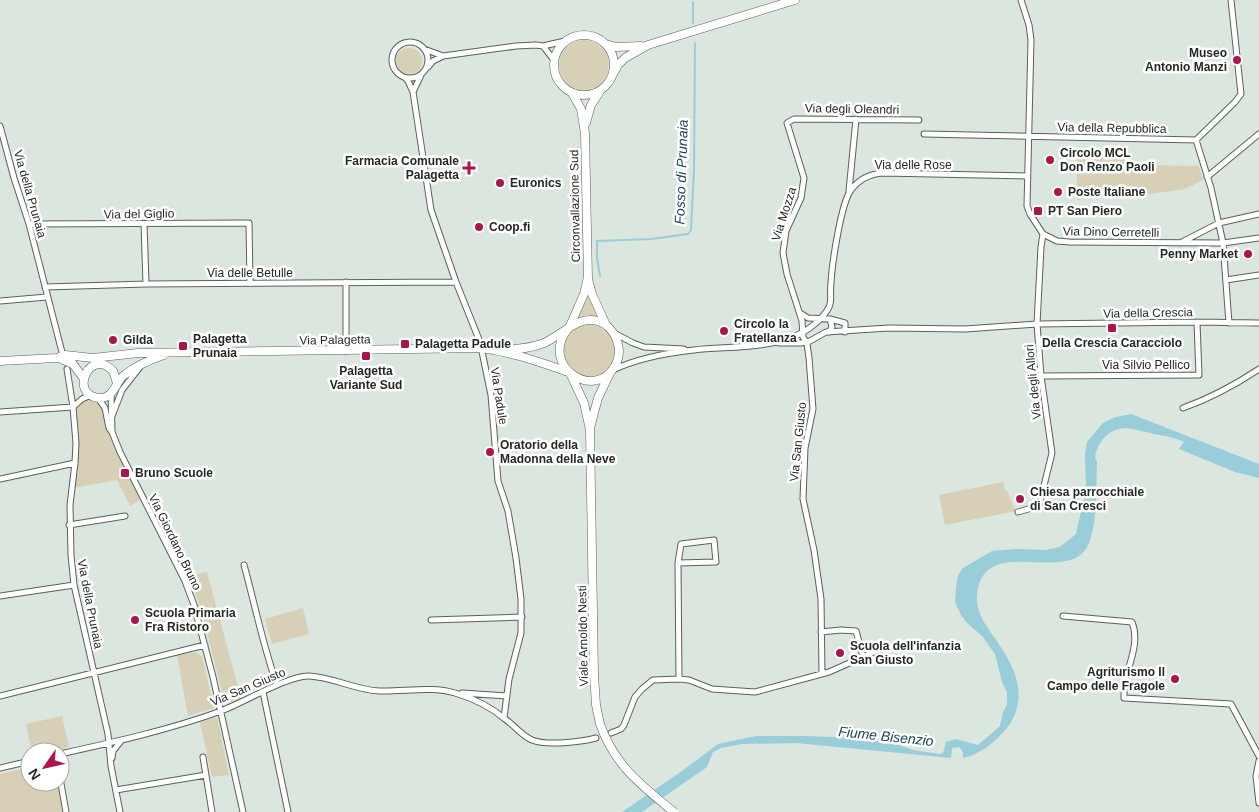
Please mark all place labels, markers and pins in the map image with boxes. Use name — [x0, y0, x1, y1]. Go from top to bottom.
place label: Museo Antonio Manzi — [1145, 46, 1227, 74]
marker: Museo Antonio Manzi — [1231, 54, 1243, 66]
place label: Circolo MCL Don Renzo Paoli — [1060, 146, 1155, 174]
place label: Farmacia Comunale Palagetta — [345, 154, 459, 182]
marker: Circolo MCL Don Renzo Paoli — [1044, 154, 1056, 166]
marker: Farmacia Comunale Palagetta — [463, 162, 475, 174]
place label: Euronics — [510, 176, 562, 190]
marker: Euronics — [494, 177, 506, 189]
place label: Poste Italiane — [1068, 185, 1146, 199]
marker: Poste Italiane — [1052, 186, 1064, 198]
place label: PT San Piero — [1048, 204, 1122, 218]
marker: PT San Piero — [1032, 205, 1044, 217]
place label: Coop.fi — [489, 220, 530, 234]
marker: Coop.fi — [473, 221, 485, 233]
place label: Penny Market — [1160, 247, 1238, 261]
marker: Penny Market — [1242, 248, 1254, 260]
place label: Circolo la Fratellanza — [734, 317, 797, 345]
marker: Della Crescia Caracciolo — [1106, 322, 1118, 334]
marker: Circolo la Fratellanza — [718, 325, 730, 337]
place label: Palagetta Prunaia — [193, 332, 247, 360]
place label: Gilda — [123, 333, 153, 347]
marker: Gilda — [107, 334, 119, 346]
place label: Della Crescia Caracciolo — [1042, 336, 1182, 350]
place label: Palagetta Padule — [415, 337, 511, 351]
marker: Palagetta Padule — [399, 338, 411, 350]
marker: Palagetta Prunaia — [177, 340, 189, 352]
marker: Palagetta Variante Sud — [360, 350, 372, 362]
place label: Palagetta Variante Sud — [330, 364, 402, 392]
place label: Oratorio della Madonna della Neve — [500, 438, 616, 466]
marker: Oratorio della Madonna della Neve — [484, 446, 496, 458]
place label: Bruno Scuole — [135, 466, 213, 480]
marker: Bruno Scuole — [119, 467, 131, 479]
place label: Chiesa parrocchiale di San Cresci — [1030, 485, 1144, 513]
marker: Chiesa parrocchiale di San Cresci — [1014, 493, 1026, 505]
place label: Scuola Primaria Fra Ristoro — [145, 606, 236, 634]
marker: Scuola Primaria Fra Ristoro — [129, 614, 141, 626]
place label: Scuola dell'infanzia San Giusto — [850, 639, 961, 667]
marker: Scuola dell'infanzia San Giusto — [834, 647, 846, 659]
place label: Agriturismo Il Campo delle Fragole — [1047, 665, 1165, 693]
marker: Agriturismo Il Campo delle Fragole — [1169, 673, 1181, 685]

